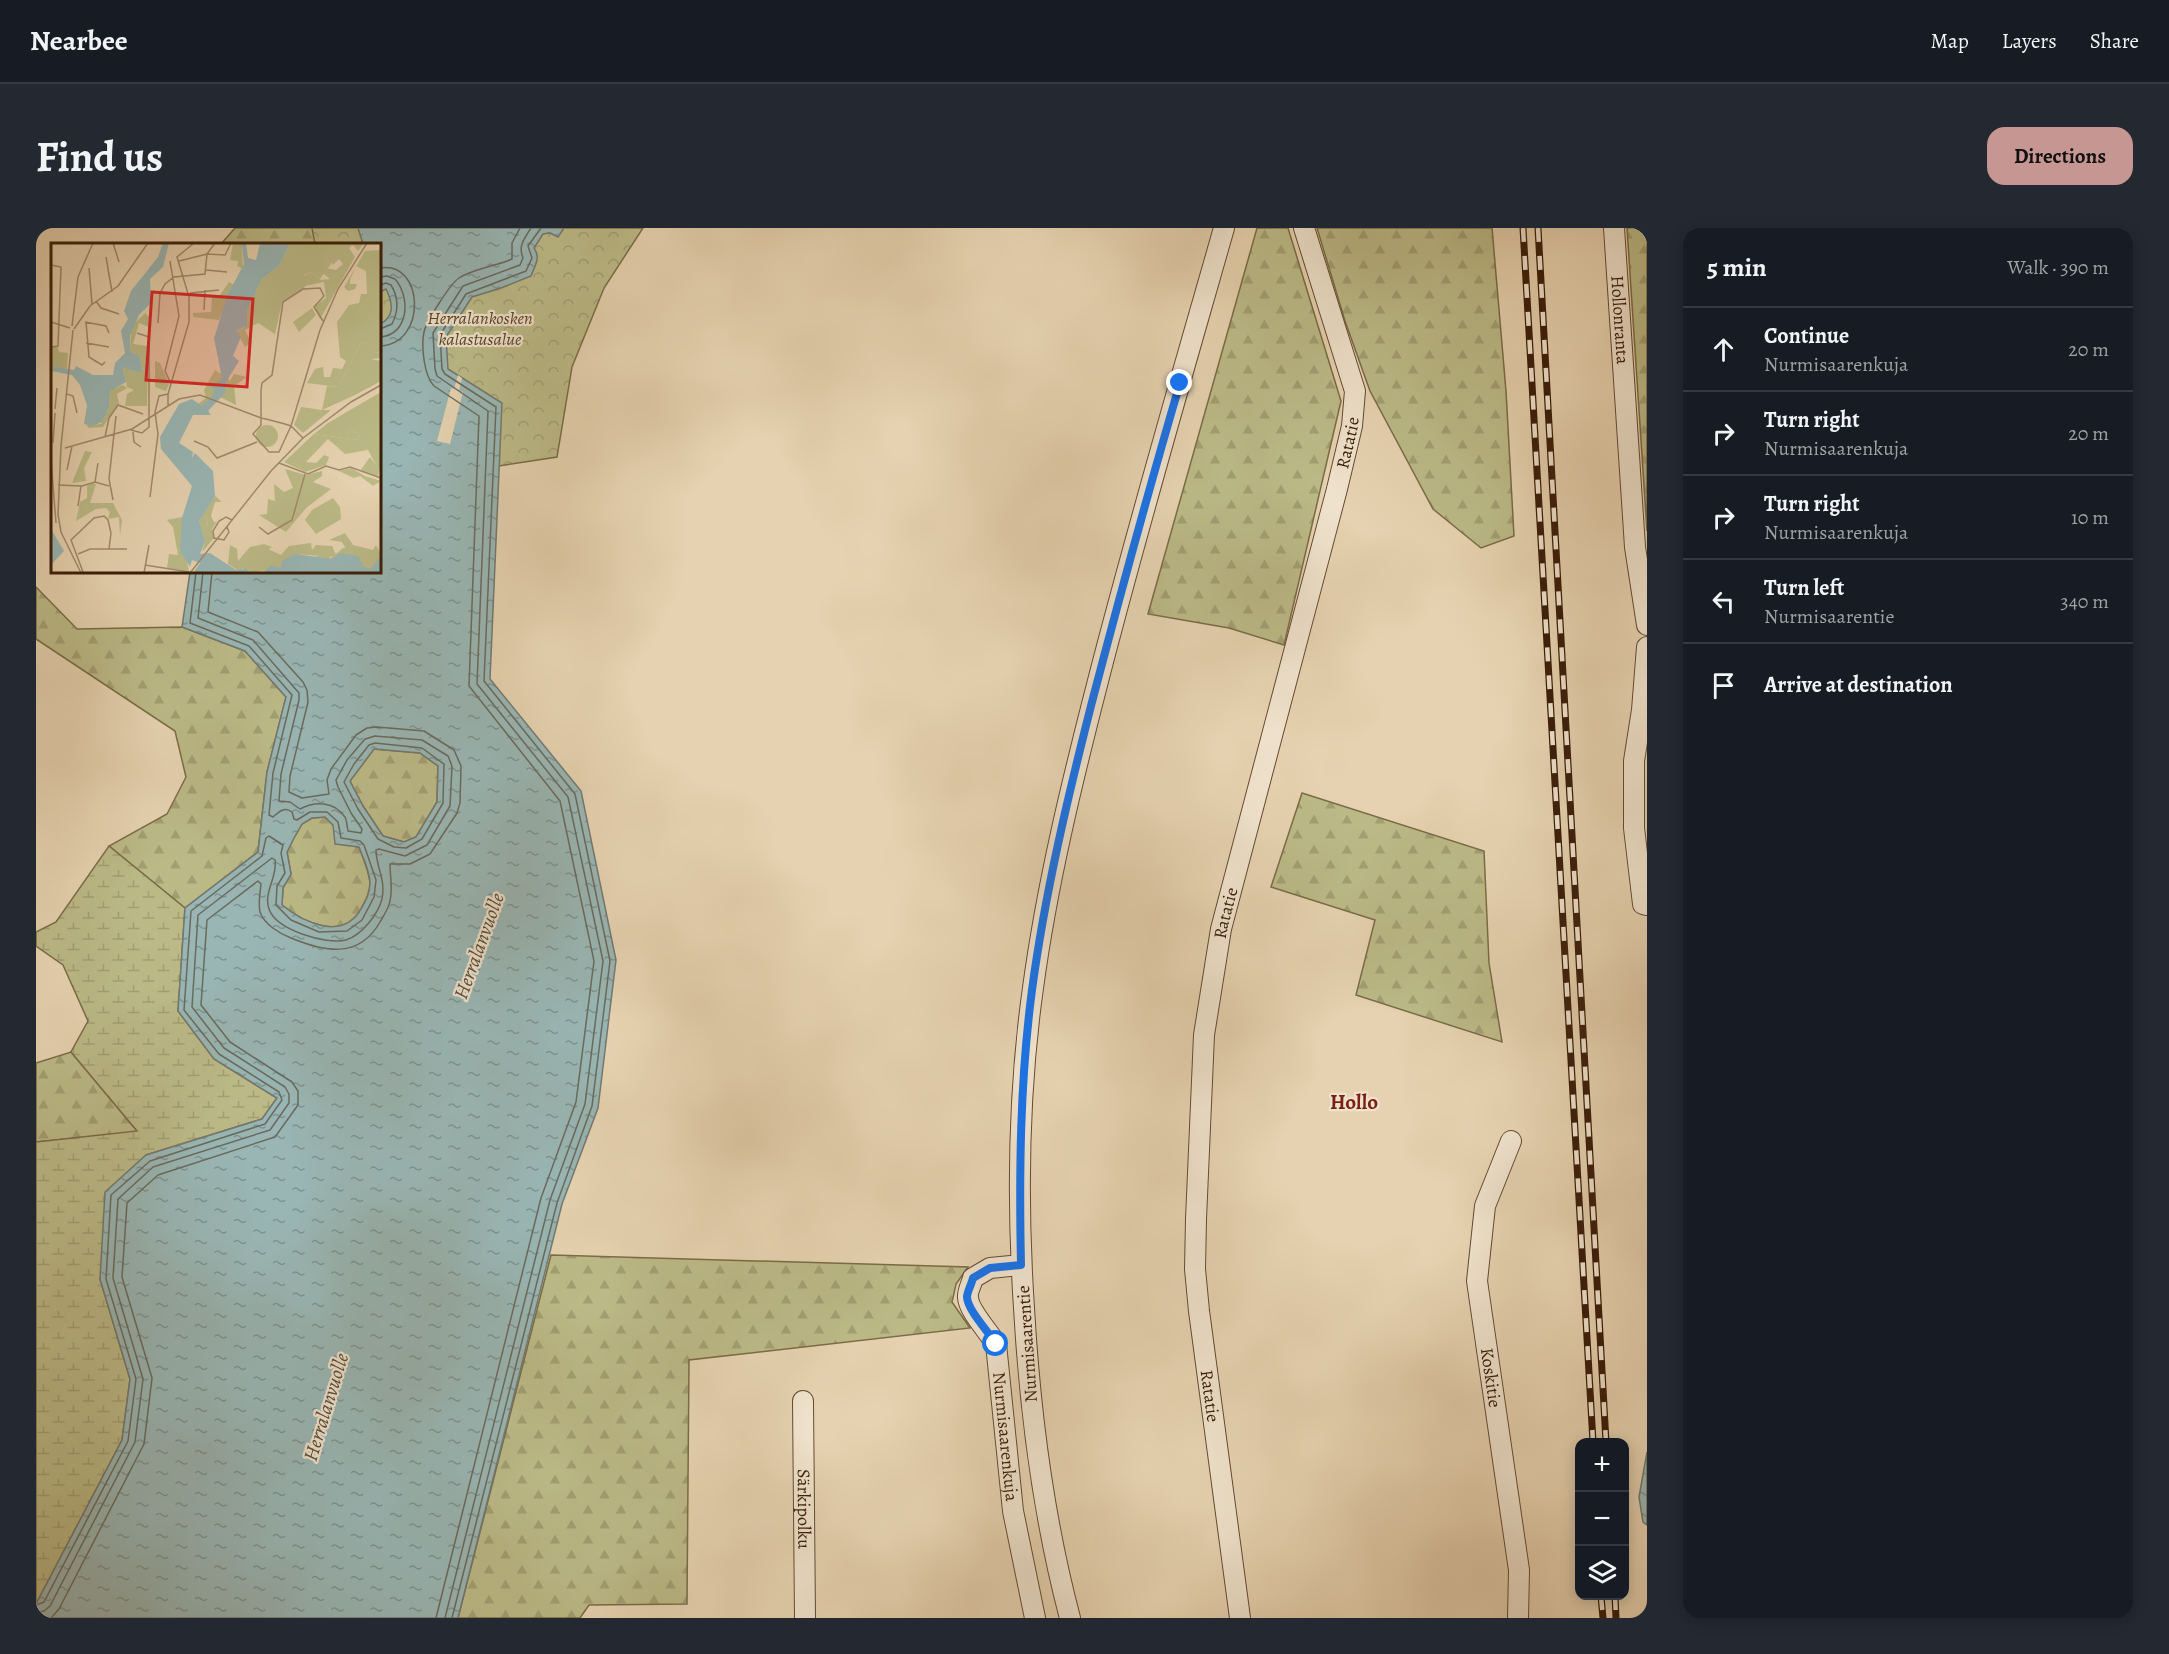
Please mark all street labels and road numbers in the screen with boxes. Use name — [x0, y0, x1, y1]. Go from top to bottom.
street label: Hollonranta — [1605, 275, 1635, 366]
street label: Ratatie — [1330, 416, 1365, 471]
street label: Ratatie — [1208, 885, 1244, 940]
street label: Nurmisaarentie — [1011, 1285, 1043, 1403]
street label: Koskitie — [1475, 1346, 1507, 1409]
street label: Ratatie — [1194, 1368, 1226, 1424]
street label: Nurmisaarenkuja — [987, 1371, 1024, 1503]
street label: Särkipolku — [792, 1469, 816, 1549]

